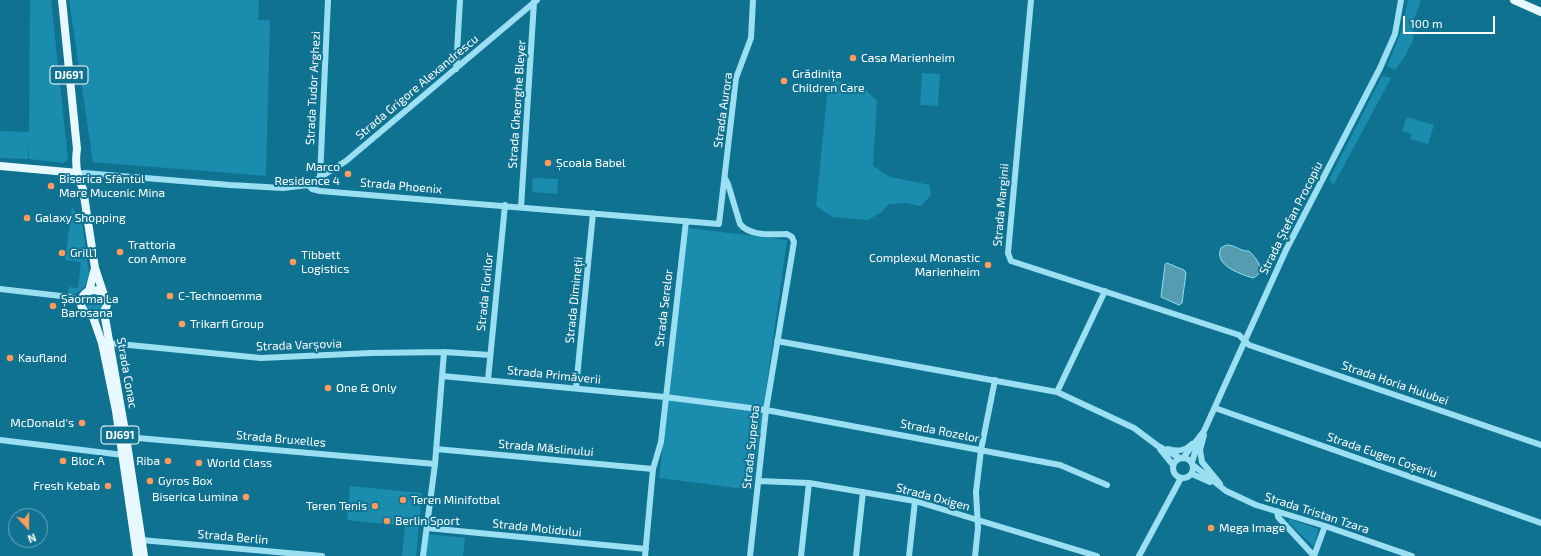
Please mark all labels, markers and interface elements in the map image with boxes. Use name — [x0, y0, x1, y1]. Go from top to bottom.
scale bar — [1405, 8, 1497, 34]
text: 100 m — [1410, 16, 1442, 30]
street label: Strada Tudor Arghezi — [303, 31, 323, 145]
street label: Strada Grigore Alexandrescu — [353, 32, 481, 142]
street label: Strada Gheorghe Bleyer — [505, 39, 529, 169]
place label: Casa Marienheim — [861, 51, 955, 65]
marker: Casa Marienheim — [848, 53, 858, 63]
road number: DJ691 — [50, 66, 88, 84]
place label: Grădinița Children Care — [792, 67, 865, 95]
street label: Strada Aurora — [711, 71, 735, 149]
marker: Grădinița Children Care — [779, 76, 789, 86]
place label: Școala Babel — [556, 156, 626, 170]
marker: Școala Babel — [543, 158, 553, 168]
street label: Strada Ștefan Procopiu — [1256, 159, 1326, 277]
place label: Marco Residence 4 — [275, 160, 340, 188]
street label: Strada Marginii — [990, 163, 1012, 247]
marker: Marco Residence 4 — [343, 169, 353, 179]
place label: Biserica Sfântul Mare Mucenic Mina — [59, 172, 165, 200]
street label: Strada Phoenix — [359, 175, 443, 197]
marker: Biserica Sfântul Mare Mucenic Mina — [46, 181, 56, 191]
place label: Galaxy Shopping — [35, 211, 126, 225]
marker: Galaxy Shopping — [22, 213, 32, 223]
place label: Trattoria con Amore — [128, 238, 186, 266]
place label: Grill1 — [70, 246, 97, 260]
marker: Trattoria con Amore — [115, 247, 125, 257]
marker: Grill1 — [57, 248, 67, 258]
place label: Tibbett Logistics — [301, 248, 349, 276]
place label: Complexul Monastic Marienheim — [869, 251, 980, 279]
street label: Strada Florilor — [474, 252, 496, 332]
street label: Strada Dimineții — [562, 256, 586, 344]
marker: Tibbett Logistics — [288, 257, 298, 267]
marker: Complexul Monastic Marienheim — [983, 260, 993, 270]
street label: Strada Serelor — [652, 268, 676, 348]
place label: C-Technoemma — [178, 289, 262, 303]
marker: C-Technoemma — [165, 291, 175, 301]
place label: Șaorma La Barosana — [61, 292, 118, 320]
marker: Șaorma La Barosana — [48, 301, 58, 311]
place label: Trikarfi Group — [190, 317, 264, 331]
marker: Trikarfi Group — [177, 319, 187, 329]
street label: Strada Conac — [114, 336, 140, 410]
street label: Strada Varșovia — [256, 336, 342, 354]
place label: Kaufland — [18, 351, 67, 365]
marker: Kaufland — [5, 353, 15, 363]
street label: Strada Horia Hulubei — [1340, 358, 1450, 408]
street label: Strada Primăverii — [506, 363, 602, 387]
place label: One & Only — [336, 381, 397, 395]
marker: One & Only — [323, 383, 333, 393]
street label: Strada Superba — [739, 404, 763, 490]
place label: McDonald's — [10, 416, 74, 430]
street label: Strada Rozelor — [899, 416, 981, 446]
marker: McDonald's — [77, 418, 87, 428]
road number: DJ691 — [101, 426, 139, 444]
street label: Strada Bruxelles — [235, 428, 327, 450]
street label: Strada Eugen Coșeriu — [1325, 429, 1439, 481]
street label: Strada Măslinului — [498, 437, 594, 459]
place label: Bloc A — [71, 454, 105, 468]
place label: Riba — [136, 454, 160, 468]
marker: Bloc A — [58, 456, 68, 466]
marker: Riba — [163, 456, 173, 466]
place label: World Class — [207, 456, 272, 470]
marker: World Class — [194, 458, 204, 468]
place label: Gyros Box — [158, 474, 213, 488]
marker: Gyros Box — [145, 476, 155, 486]
place label: Fresh Kebab — [33, 479, 100, 493]
street label: Strada Oxigen — [894, 480, 972, 514]
marker: Fresh Kebab — [103, 481, 113, 491]
street label: Strada Tristan Tzara — [1263, 489, 1371, 537]
place label: Biserica Lumina — [152, 490, 238, 504]
marker: Biserica Lumina — [241, 492, 251, 502]
place label: Teren Minifotbal — [411, 493, 500, 507]
marker: Teren Minifotbal — [398, 495, 408, 505]
place label: Teren Tenis — [306, 499, 367, 513]
marker: Teren Tenis — [370, 501, 380, 511]
north arrow — [8, 508, 48, 548]
place label: Berlin Sport — [395, 514, 460, 528]
marker: Berlin Sport — [382, 516, 392, 526]
street label: Strada Molidului — [492, 516, 582, 540]
place label: Mega Image — [1219, 521, 1285, 535]
marker: Mega Image — [1206, 523, 1216, 533]
street label: Strada Berlin — [197, 527, 269, 547]
text: N — [26, 531, 38, 546]

